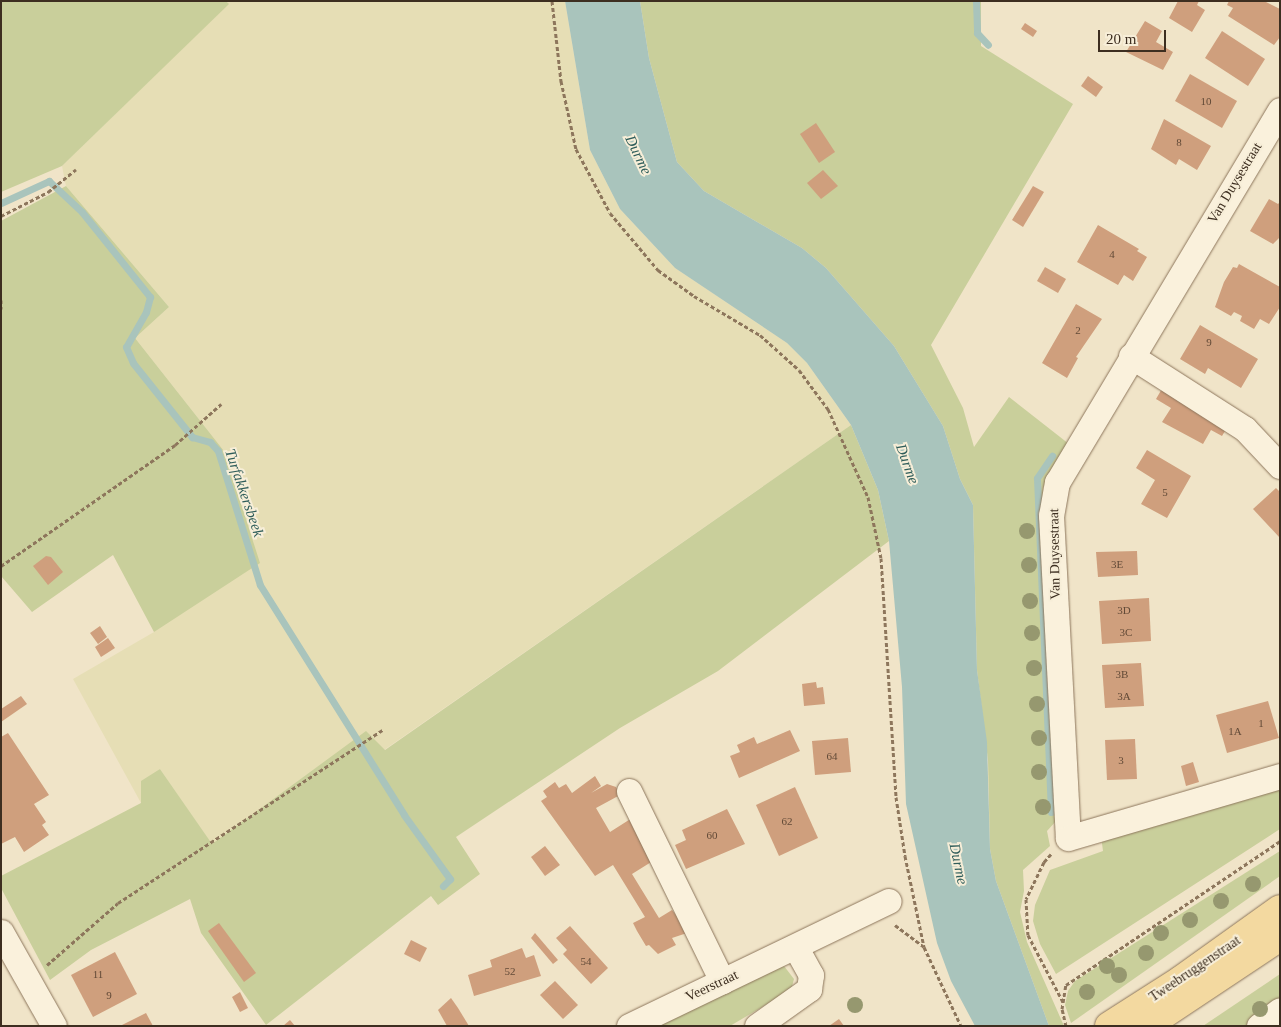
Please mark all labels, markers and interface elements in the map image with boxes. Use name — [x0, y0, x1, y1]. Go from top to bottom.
scale bar — [1101, 20, 1168, 52]
text: 20 m — [1106, 31, 1136, 47]
house number: 10 — [1200, 94, 1212, 108]
water label: Durme — [621, 132, 655, 178]
house number: 8 — [1176, 135, 1182, 149]
street label: Van Duysestraat — [1204, 140, 1266, 226]
house number: 4 — [1109, 247, 1115, 261]
house number: 2 — [1075, 323, 1081, 337]
house number: 9 — [1206, 335, 1212, 349]
water label: Durme — [891, 441, 923, 487]
water label: Turfakkersbeek — [221, 447, 267, 539]
house number: 5 — [1162, 485, 1168, 499]
street label: Van Duysestraat — [1046, 508, 1064, 600]
house number: 3E — [1111, 557, 1123, 571]
house number: 3D — [1117, 603, 1131, 617]
house number: 3C — [1120, 625, 1132, 639]
house number: 3B — [1116, 667, 1128, 681]
house number: 3A — [1117, 689, 1131, 703]
house number: 1 — [1258, 716, 1264, 730]
house number: 1A — [1228, 724, 1242, 738]
house number: 64 — [826, 749, 838, 763]
house number: 3 — [1118, 753, 1124, 767]
house number: 62 — [782, 814, 792, 828]
house number: 60 — [706, 828, 718, 842]
water label: Durme — [945, 842, 971, 886]
street label: Tweebruggenstraat — [1146, 932, 1244, 1006]
house number: 54 — [580, 954, 592, 968]
house number: 52 — [504, 964, 516, 978]
house number: 11 — [93, 967, 103, 981]
street label: Veerstraat — [683, 967, 741, 1005]
house number: 9 — [106, 988, 112, 1002]

